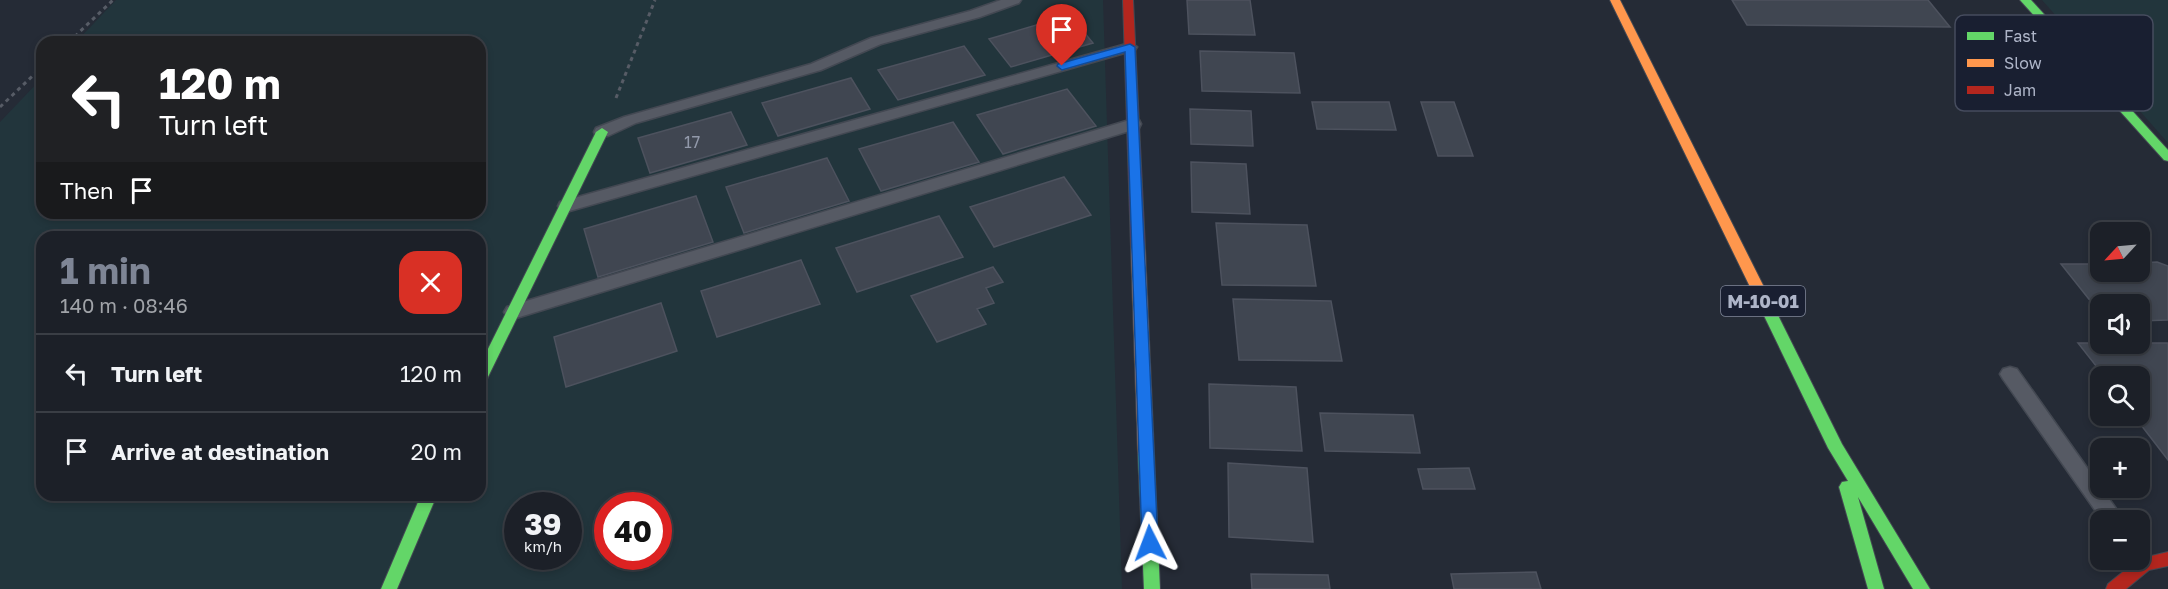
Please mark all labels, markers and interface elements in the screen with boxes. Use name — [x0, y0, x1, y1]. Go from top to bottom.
pin — [1036, 4, 1087, 66]
icon: arrive — [1045, 13, 1078, 46]
legend — [1955, 15, 2153, 111]
text: Fast — [2004, 26, 2037, 46]
text: Slow — [2004, 53, 2042, 73]
text: 120 m — [159, 58, 281, 108]
icon: left — [60, 60, 138, 138]
text: Jam — [2004, 80, 2036, 100]
text: Turn left — [159, 109, 268, 141]
house number: 17 — [684, 132, 700, 152]
icon: arrive — [125, 174, 158, 207]
text: Then — [60, 177, 113, 204]
north arrow — [2090, 222, 2150, 282]
map controls — [2090, 222, 2150, 570]
text: 1 min — [60, 249, 151, 292]
button: close — [399, 251, 462, 314]
road number: М-10-01 — [1721, 286, 1805, 316]
text: 140 m · 08:46 — [60, 293, 188, 317]
button: sound — [2090, 294, 2150, 354]
icon: left — [60, 357, 93, 390]
text: Turn left — [111, 360, 202, 387]
text: 120 m — [400, 360, 462, 387]
button: search — [2090, 366, 2150, 426]
icon: arrive — [60, 435, 93, 468]
text: Arrive at destination — [111, 438, 329, 465]
text: 20 m — [411, 438, 462, 465]
button: + — [2090, 438, 2150, 498]
speed limit sign: 40 — [594, 492, 672, 570]
text: 39 — [524, 506, 562, 542]
button: − — [2090, 510, 2150, 570]
position arrow — [1118, 511, 1182, 575]
text: km/h — [524, 537, 562, 555]

